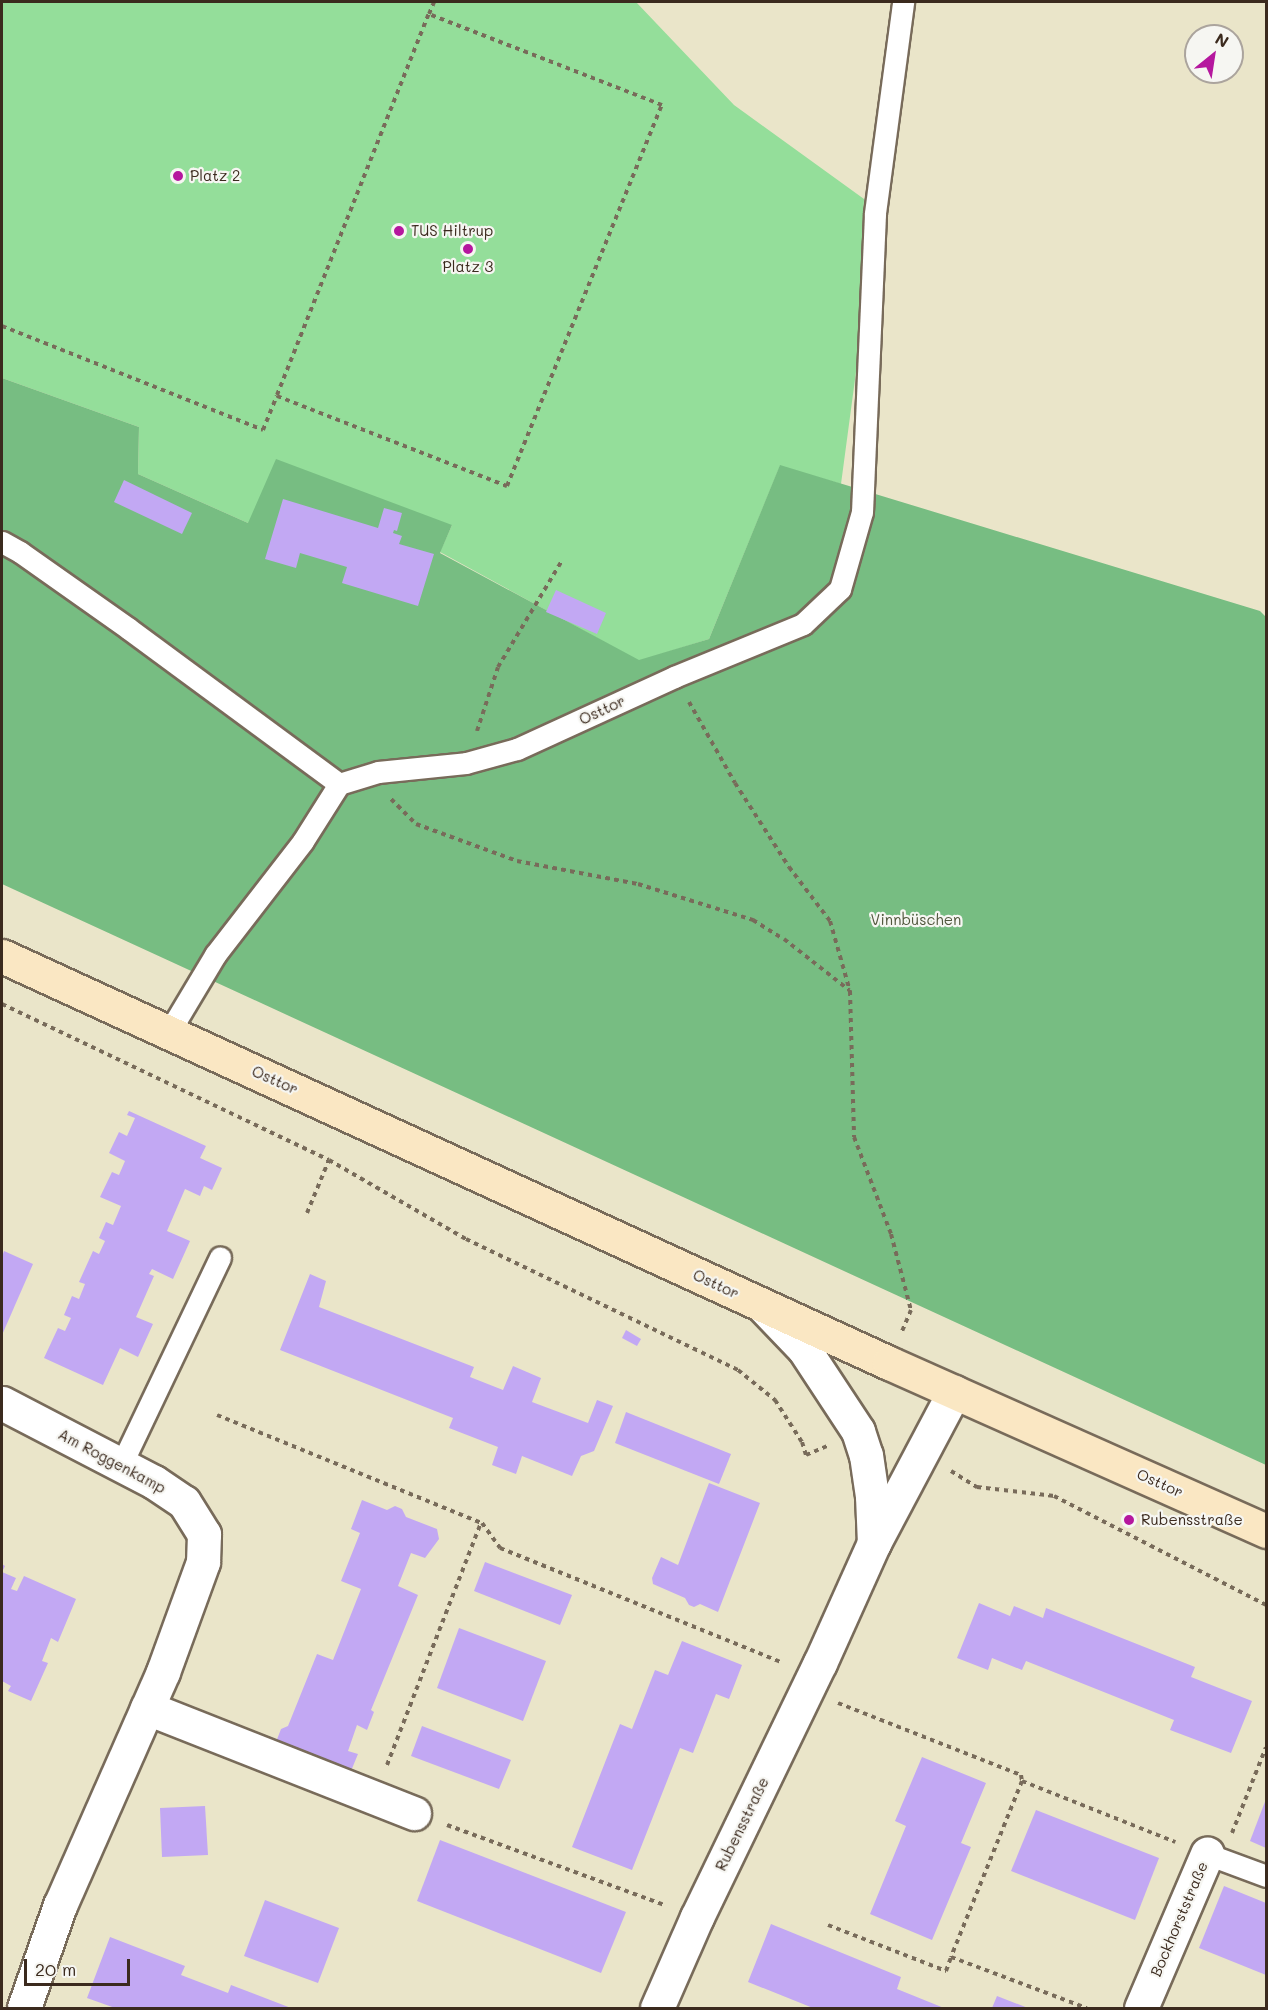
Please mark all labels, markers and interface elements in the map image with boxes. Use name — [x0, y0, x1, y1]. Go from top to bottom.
north arrow — [1184, 24, 1244, 84]
text: N — [1212, 28, 1233, 52]
place label: Platz 2 — [190, 167, 240, 185]
marker: Platz 2 — [171, 169, 185, 183]
place label: TUS Hiltrup — [411, 222, 493, 240]
marker: TUS Hiltrup — [392, 224, 406, 238]
marker: Platz 3 — [461, 242, 475, 256]
place label: Platz 3 — [443, 258, 493, 276]
street label: Osttor — [576, 692, 628, 728]
park label: Vinnbüschen — [871, 911, 961, 929]
street label: Osttor — [249, 1062, 301, 1098]
street label: Osttor — [690, 1266, 742, 1302]
street label: Am Roggenkamp — [55, 1425, 169, 1497]
street label: Osttor — [1134, 1465, 1186, 1501]
place label: Rubensstraße — [1141, 1511, 1243, 1529]
marker: Rubensstraße — [1122, 1513, 1136, 1527]
street label: Rubensstraße — [712, 1774, 772, 1874]
street label: Bockhorststraße — [1147, 1859, 1211, 1979]
scale bar — [27, 1947, 134, 1985]
text: 20 m — [35, 1957, 76, 1981]

